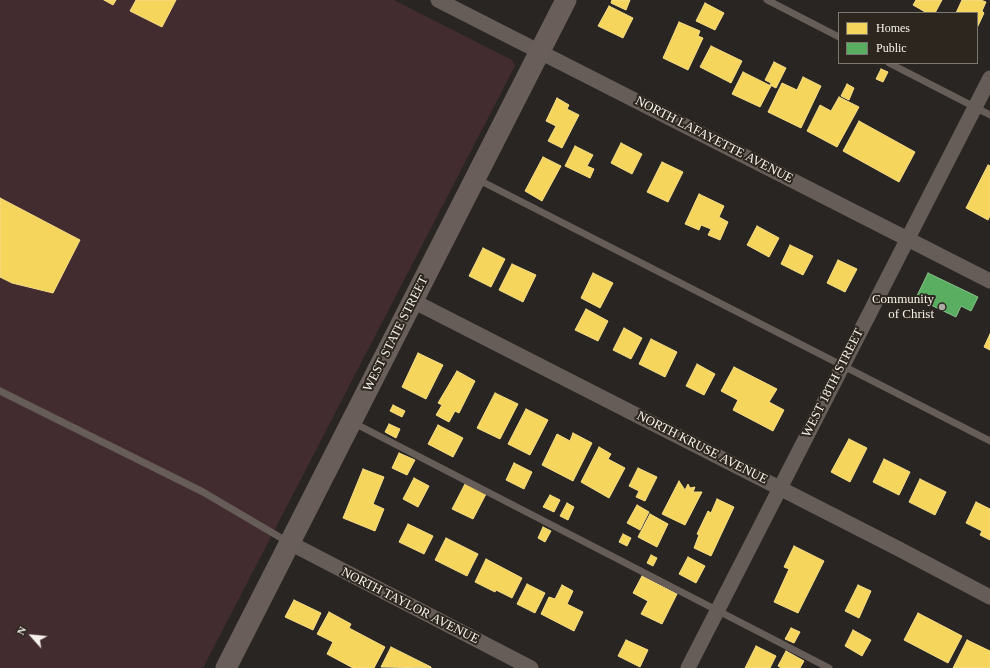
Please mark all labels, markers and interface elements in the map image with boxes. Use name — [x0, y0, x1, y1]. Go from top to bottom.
legend — [838, 12, 978, 64]
text: Homes — [876, 21, 910, 35]
text: Public — [876, 41, 907, 55]
street label: NORTH LAFAYETTE AVENUE — [632, 93, 796, 187]
street label: WEST STATE STREET — [360, 274, 432, 394]
place label: Community of Christ — [872, 292, 934, 323]
marker: Community of Christ — [937, 302, 947, 312]
street label: WEST 18TH STREET — [799, 326, 867, 440]
street label: NORTH KRUSE AVENUE — [634, 408, 770, 488]
street label: NORTH TAYLOR AVENUE — [338, 564, 482, 648]
north arrow — [12, 616, 52, 656]
text: N — [14, 624, 28, 637]

